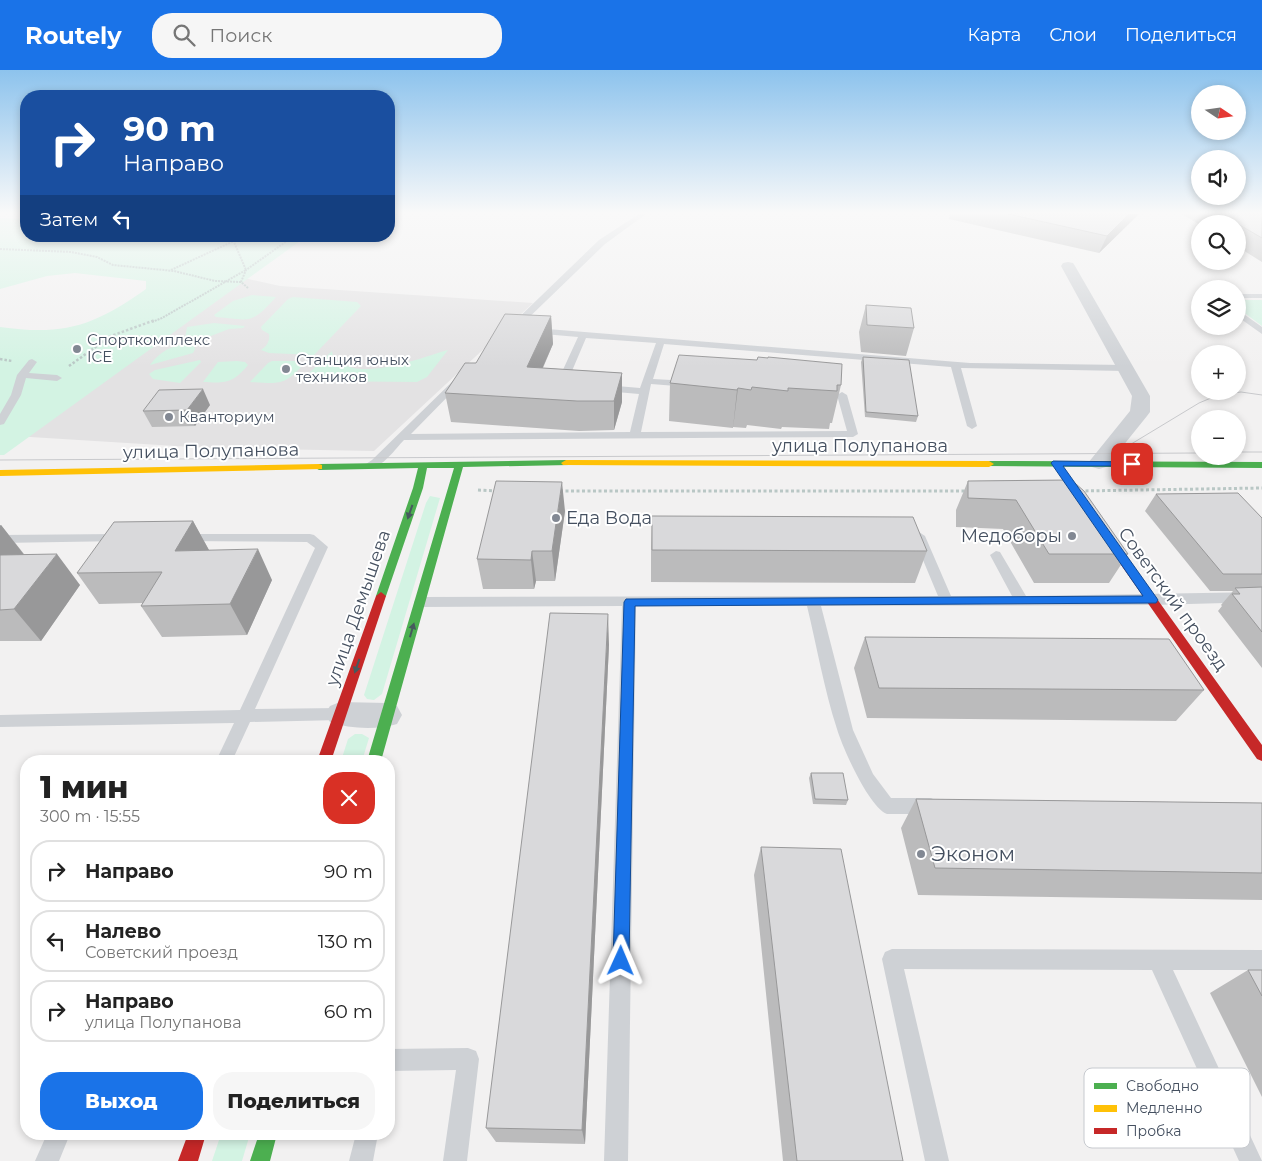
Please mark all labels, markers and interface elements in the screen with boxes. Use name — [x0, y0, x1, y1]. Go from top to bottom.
search box — [152, 13, 502, 58]
text: Routely — [25, 21, 122, 50]
icon: search — [170, 21, 198, 49]
text: Поиск — [210, 24, 272, 47]
text: Карта — [967, 24, 1021, 46]
text: Слои — [1049, 24, 1097, 46]
text: Поделиться — [1125, 24, 1237, 46]
north arrow — [1191, 85, 1246, 140]
map controls — [1191, 85, 1246, 465]
text: 90 m — [123, 107, 216, 150]
icon: right — [40, 110, 105, 175]
text: Направо — [123, 150, 224, 177]
button: sound — [1191, 150, 1246, 205]
icon: left — [108, 205, 136, 233]
text: Затем — [40, 208, 98, 231]
button: search — [1191, 215, 1246, 270]
button: layers — [1191, 280, 1246, 335]
place label: Спорткомплекс ICE — [87, 330, 210, 366]
marker: Спорткомплекс ICE — [71, 343, 83, 355]
button: + — [1191, 345, 1246, 400]
place label: Станция юных техников — [296, 350, 409, 386]
marker: Станция юных техников — [280, 363, 292, 375]
place label: Кванториум — [179, 407, 274, 426]
button: − — [1191, 410, 1246, 465]
marker: Кванториум — [163, 411, 175, 423]
street label: улица Полупанова — [771, 435, 948, 457]
street label: улица Полупанова — [122, 438, 299, 464]
pin — [1111, 443, 1153, 485]
icon: arrive — [1118, 450, 1146, 478]
one-way arrow — [405, 505, 413, 520]
place label: Еда Вода — [566, 507, 652, 529]
marker: Еда Вода — [550, 512, 562, 524]
street label: Советский проезд — [1114, 523, 1233, 675]
place label: Медоборы — [961, 525, 1062, 547]
street label: улица Демышева — [321, 527, 395, 690]
marker: Медоборы — [1066, 530, 1078, 542]
one-way arrow — [409, 623, 417, 638]
one-way arrow — [353, 659, 361, 674]
text: 1 мин — [40, 769, 128, 806]
button: close — [323, 772, 375, 824]
text: 300 m · 15:55 — [40, 807, 140, 826]
place label: Эконом — [931, 841, 1015, 866]
marker: Эконом — [915, 848, 927, 860]
icon: right — [42, 857, 70, 885]
text: Направо — [85, 860, 174, 883]
text: 90 m — [324, 860, 373, 883]
text: Налево — [85, 920, 161, 943]
icon: left — [42, 927, 70, 955]
text: 130 m — [318, 930, 373, 953]
position arrow — [594, 934, 646, 986]
text: Советский проезд — [85, 943, 238, 962]
text: Направо — [85, 990, 174, 1013]
icon: right — [42, 997, 70, 1025]
text: 60 m — [324, 1000, 373, 1023]
text: улица Полупанова — [85, 1013, 242, 1032]
legend — [1084, 1068, 1250, 1148]
button: Выход — [40, 1072, 203, 1130]
button: Поделиться — [213, 1072, 375, 1130]
text: Свободно — [1126, 1077, 1199, 1095]
text: Медленно — [1126, 1099, 1202, 1117]
text: Пробка — [1126, 1122, 1181, 1140]

